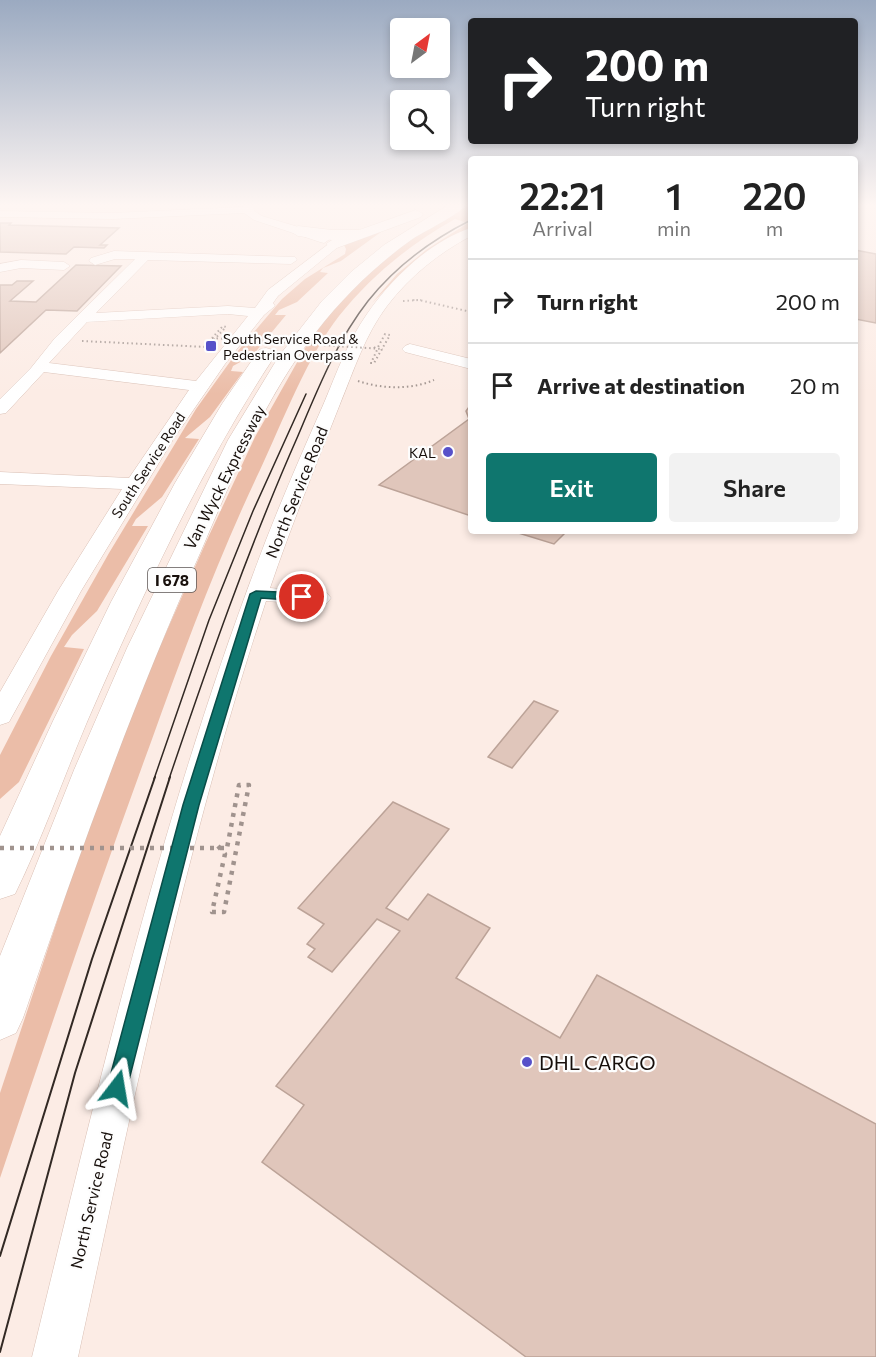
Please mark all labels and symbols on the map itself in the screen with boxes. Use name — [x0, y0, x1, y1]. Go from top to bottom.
north arrow — [390, 18, 450, 78]
place label: South Service Road & Pedestrian Overpass — [223, 330, 359, 363]
marker: South Service Road & Pedestrian Overpass — [204, 339, 218, 353]
street label: Van Wyck Expressway — [179, 402, 269, 552]
street label: South Service Road — [108, 409, 188, 521]
street label: North Service Road — [261, 423, 331, 561]
place label: KAL — [409, 444, 436, 461]
marker: KAL — [441, 445, 455, 459]
road number: I 678 — [148, 568, 196, 592]
pin — [276, 571, 327, 622]
place label: DHL CARGO — [539, 1050, 656, 1074]
marker: DHL CARGO — [520, 1055, 534, 1069]
position arrow — [85, 1056, 149, 1120]
street label: North Service Road — [66, 1130, 116, 1270]

